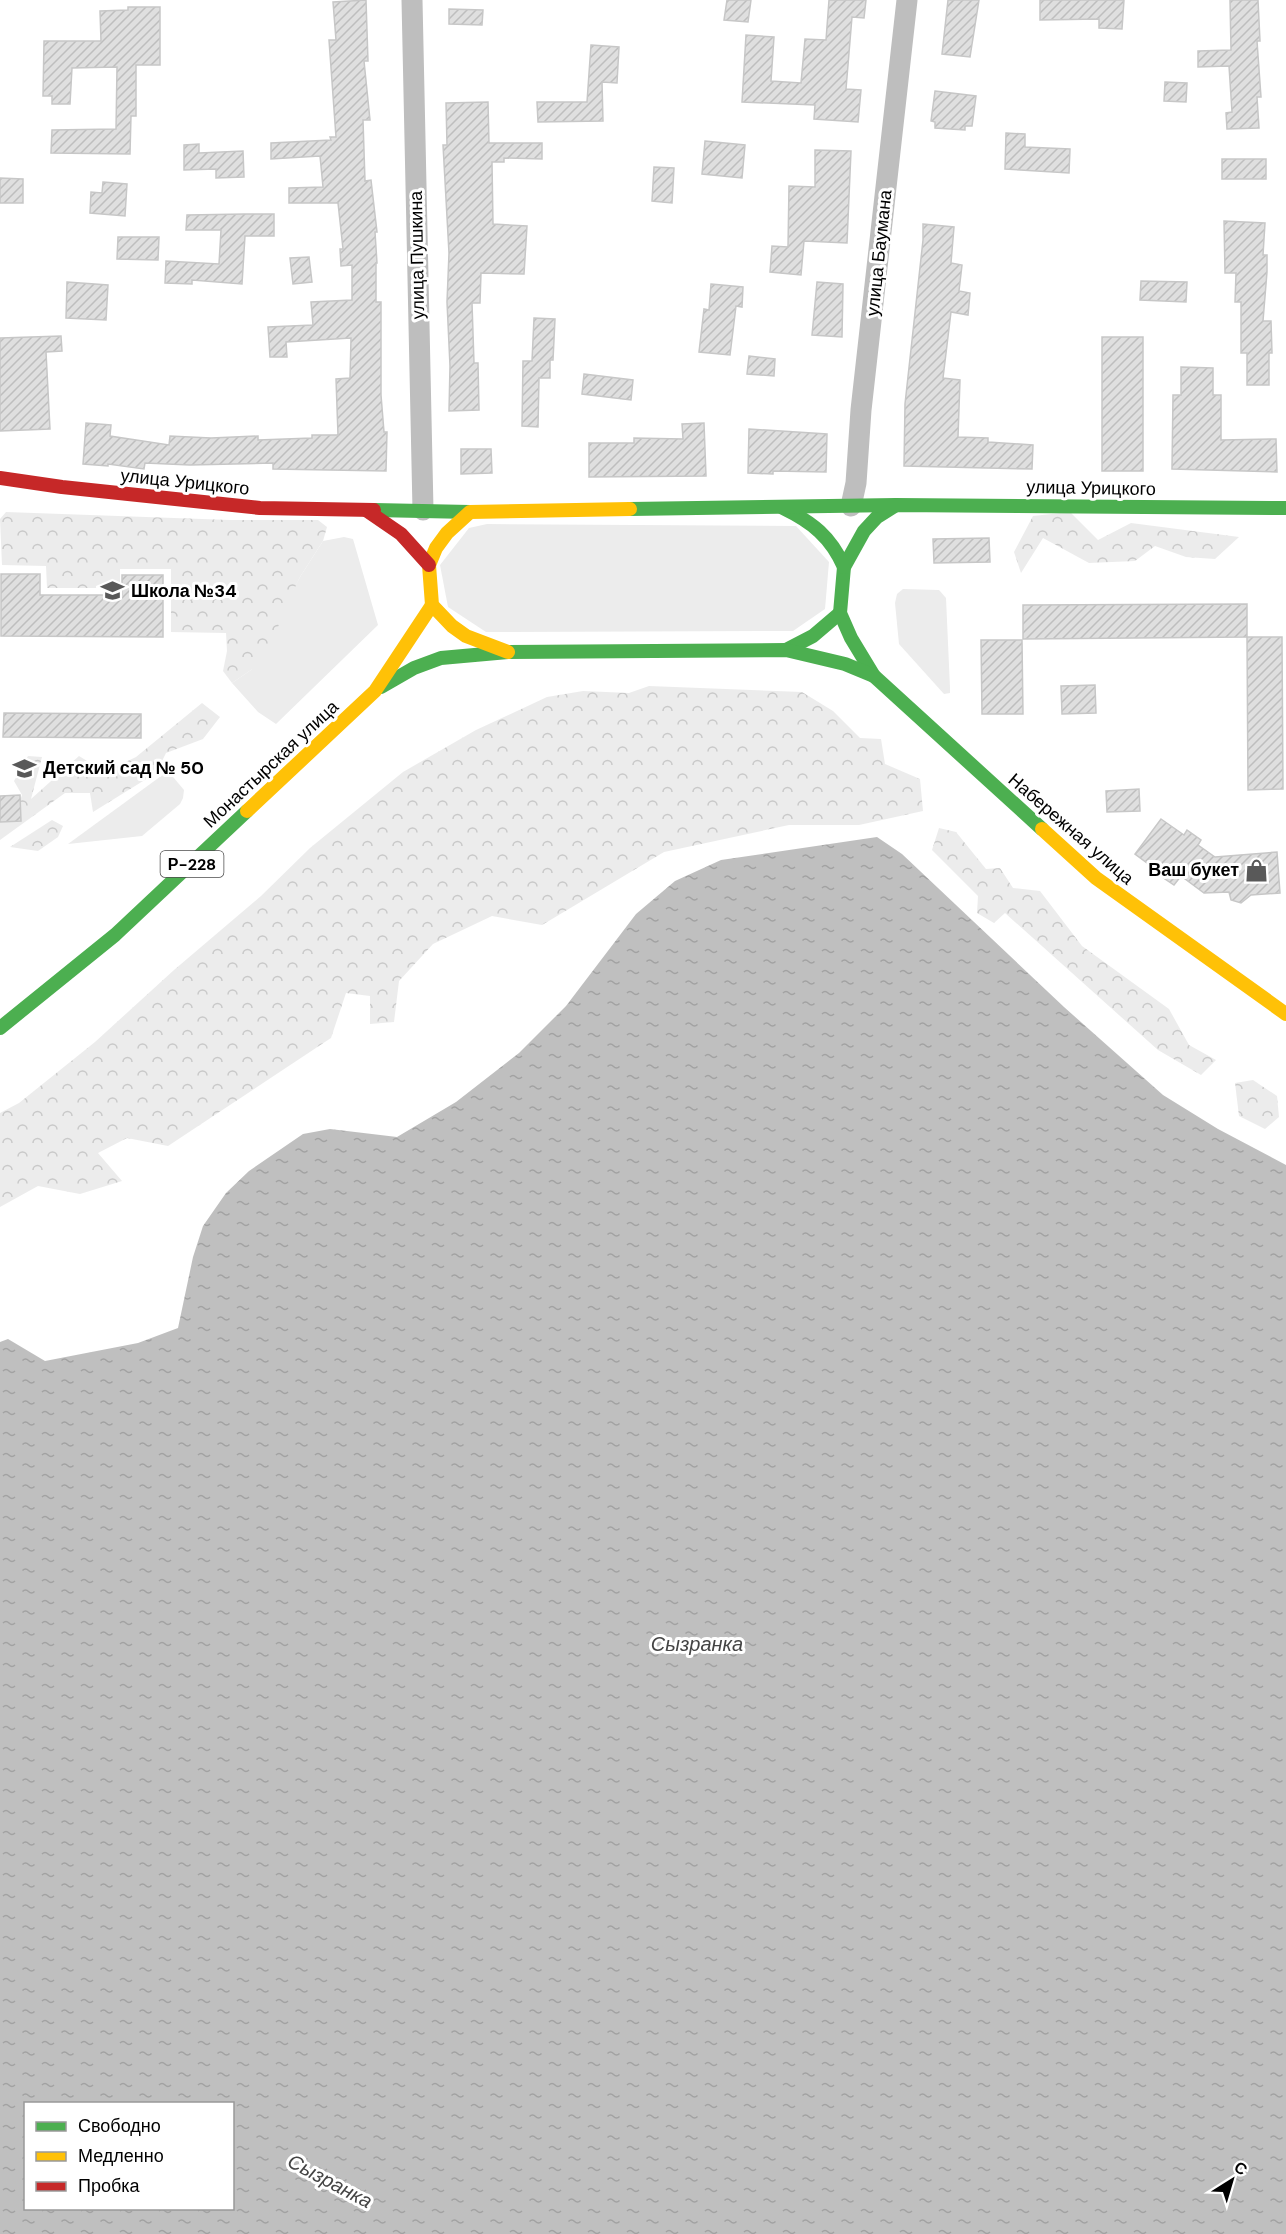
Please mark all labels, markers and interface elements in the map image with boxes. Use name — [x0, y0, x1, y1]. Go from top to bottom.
street label: улица Баумана — [860, 188, 898, 317]
street label: улица Пушкина — [404, 190, 430, 319]
street label: улица Урицкого — [119, 463, 251, 501]
street label: улица Урицкого — [1026, 475, 1156, 501]
school or university icon: Школа №34 — [100, 578, 126, 604]
place label: Школа №34 — [131, 579, 237, 603]
street label: Монастырская улица — [198, 694, 345, 833]
school or university icon: Детский сад № 50 — [12, 755, 38, 781]
place label: Детский сад № 50 — [43, 756, 204, 780]
street label: Набережная улица — [1003, 768, 1140, 891]
road number: Р-228 — [160, 851, 224, 877]
shop icon: Ваш букет — [1244, 857, 1270, 883]
place label: Ваш букет — [1148, 858, 1239, 882]
water label: Сызранка — [651, 1631, 743, 1657]
legend — [24, 2102, 234, 2210]
text: Свободно — [78, 2114, 161, 2138]
text: Медленно — [78, 2144, 164, 2168]
water label: Сызранка — [283, 2148, 377, 2214]
north arrow — [1202, 2150, 1262, 2210]
text: С — [1230, 2157, 1252, 2181]
text: Пробка — [78, 2174, 141, 2198]

